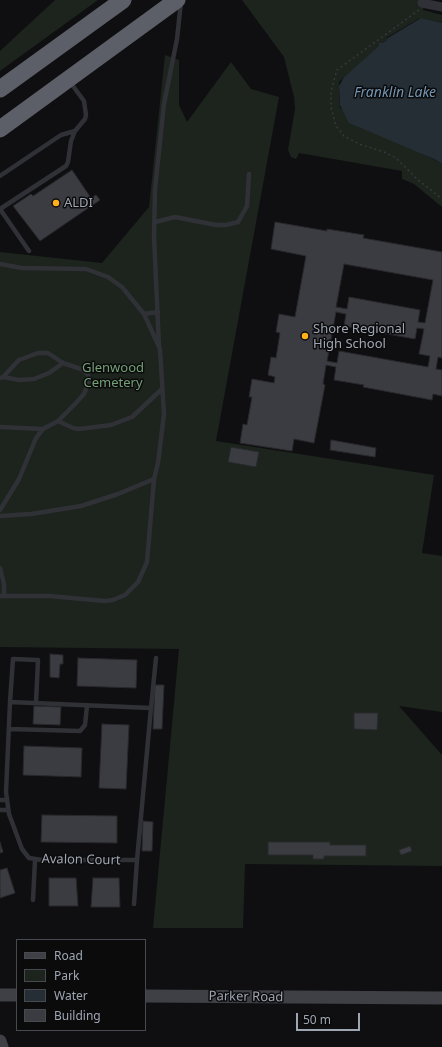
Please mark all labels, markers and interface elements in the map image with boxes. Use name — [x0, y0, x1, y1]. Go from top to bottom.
water label: Franklin Lake — [354, 85, 436, 101]
place label: ALDI — [64, 195, 93, 211]
marker: ALDI — [51, 198, 61, 208]
place label: Shore Regional High School — [313, 321, 405, 352]
marker: Shore Regional High School — [300, 331, 310, 341]
park label: Glenwood Cemetery — [82, 360, 144, 391]
street label: Avalon Court — [41, 852, 121, 868]
legend — [16, 939, 146, 1031]
text: Road — [54, 947, 83, 964]
text: Park — [54, 967, 79, 984]
text: Water — [54, 987, 88, 1004]
street label: Parker Road — [208, 989, 284, 1005]
scale bar — [298, 1005, 362, 1031]
text: Building — [54, 1007, 101, 1024]
text: 50 m — [303, 1011, 331, 1028]

